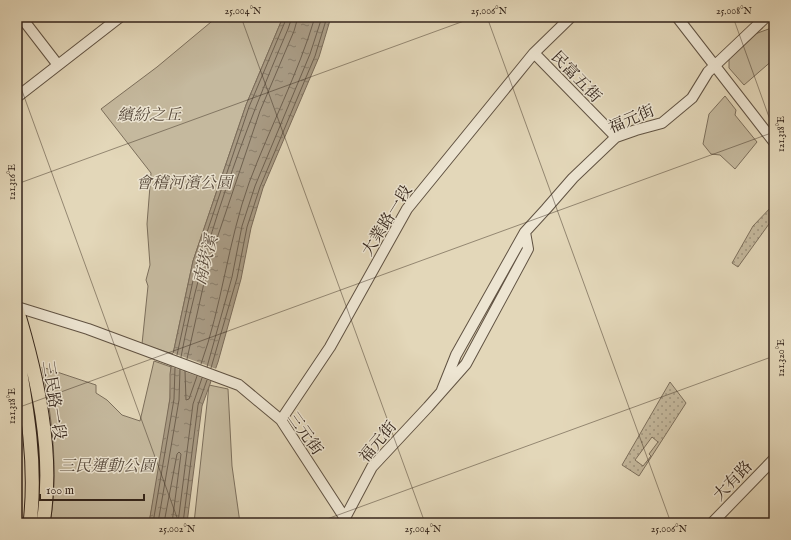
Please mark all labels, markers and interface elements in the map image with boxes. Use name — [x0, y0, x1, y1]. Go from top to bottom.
text: 25.004°N — [225, 5, 262, 18]
text: 25.006°N — [471, 5, 507, 18]
text: 25.008°N — [716, 5, 752, 18]
street label: 民富五街 — [546, 47, 605, 107]
street label: 福元街 — [606, 101, 658, 138]
park label: 繽紛之丘 — [117, 106, 182, 126]
text: 121.318°E — [775, 116, 788, 152]
text: 121.316°E — [6, 164, 19, 200]
park label: 會稽河濱公園 — [136, 174, 235, 194]
street label: 大業路一段 — [358, 182, 417, 260]
water label: 南崁溪 — [190, 231, 224, 288]
text: 121.320°E — [775, 339, 788, 377]
street label: 三民路一段 — [37, 359, 69, 441]
text: 121.318°E — [6, 388, 19, 424]
street label: 三元街 — [282, 409, 326, 460]
street label: 福元街 — [355, 417, 402, 467]
park label: 三民運動公園 — [59, 457, 158, 477]
street label: 大有路 — [710, 457, 757, 506]
scale bar — [40, 476, 144, 502]
text: 100 m — [46, 483, 74, 498]
text: 25.002°N — [159, 523, 196, 536]
text: 25.004°N — [405, 523, 442, 536]
text: 25.006°N — [651, 523, 687, 536]

